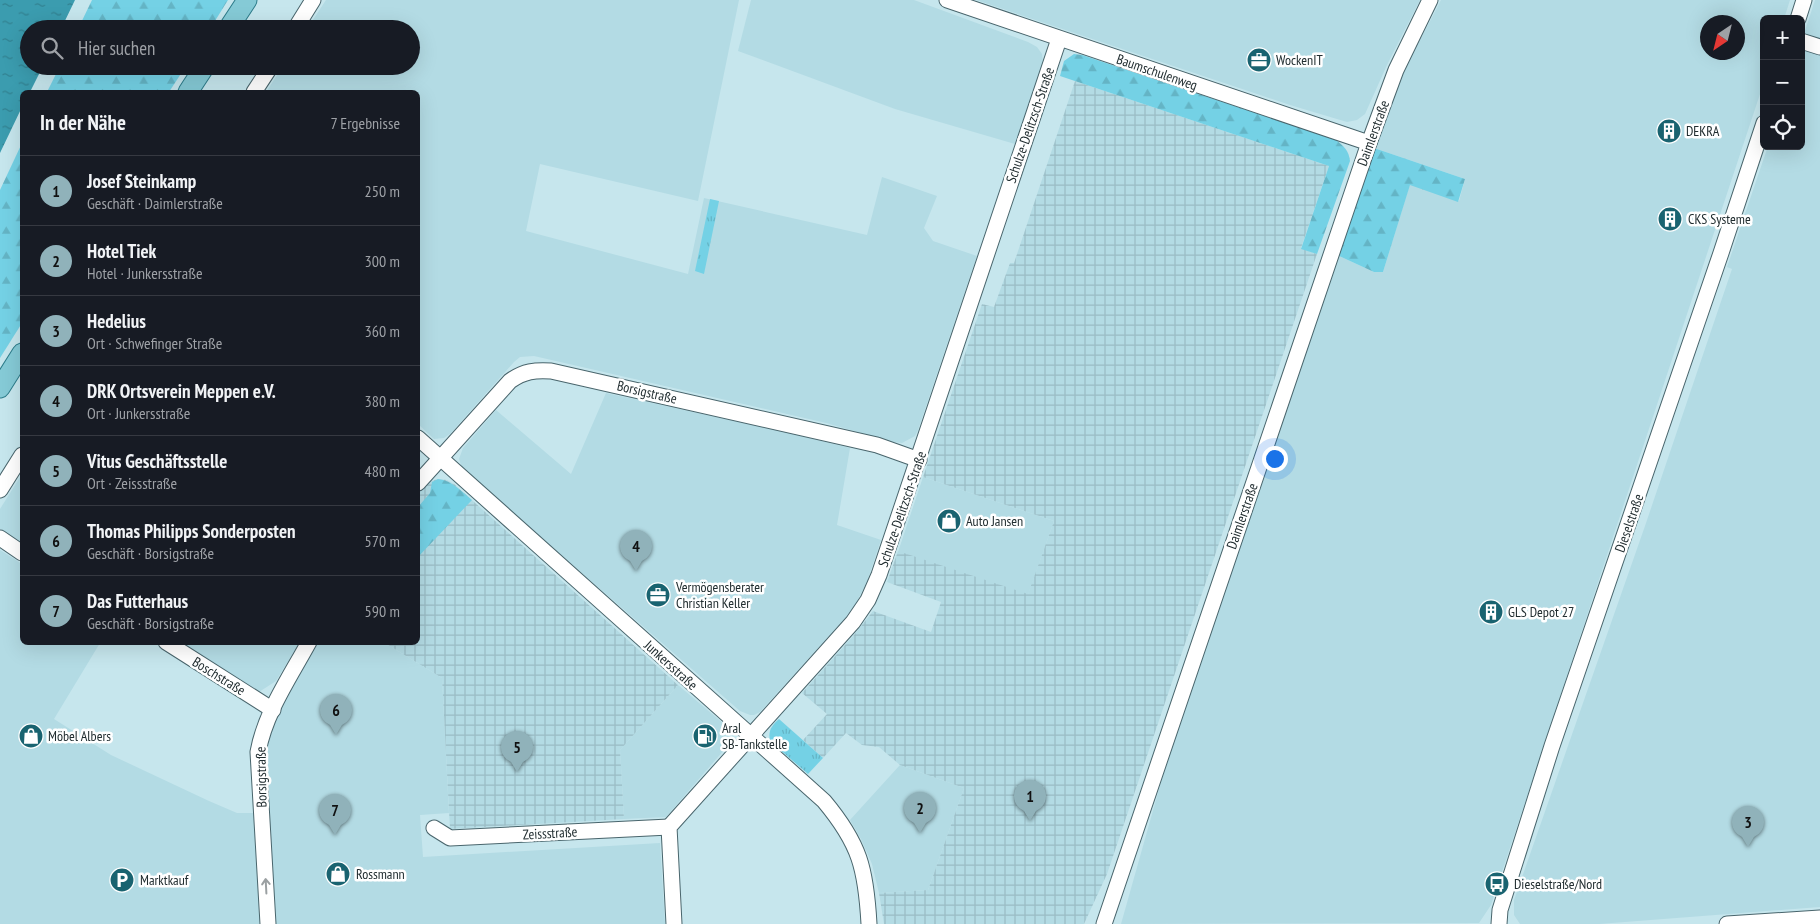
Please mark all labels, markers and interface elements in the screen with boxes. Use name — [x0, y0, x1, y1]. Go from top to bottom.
north arrow — [1700, 15, 1745, 60]
map controls — [1760, 15, 1805, 150]
button: + — [1760, 15, 1805, 60]
search box — [20, 20, 420, 75]
icon: search — [38, 34, 66, 62]
text: Hier suchen — [78, 36, 155, 60]
office icon: WockenIT — [1246, 47, 1272, 73]
street label: Baumschulenweg — [1114, 50, 1200, 94]
place label: WockenIT — [1276, 51, 1323, 69]
button: − — [1760, 60, 1805, 105]
street label: Schulze-Delitzsch-Straße — [1002, 64, 1058, 185]
street label: Daimlerstraße — [1353, 97, 1393, 168]
button: locate — [1760, 105, 1805, 150]
text: In der Nähe — [40, 109, 126, 136]
text: 7 Ergebnisse — [330, 113, 400, 133]
building icon: DEKRA — [1656, 118, 1682, 144]
place label: DEKRA — [1686, 122, 1720, 140]
text: Josef Steinkamp — [87, 169, 196, 193]
text: 1 — [52, 181, 60, 201]
text: 250 m — [365, 181, 400, 201]
text: Geschäft · Daimlerstraße — [87, 193, 223, 213]
building icon: CKS Systeme — [1657, 206, 1683, 232]
place label: CKS Systeme — [1688, 210, 1751, 228]
text: Hotel Tiek — [87, 239, 156, 263]
text: 2 — [52, 251, 60, 271]
text: 300 m — [365, 251, 400, 271]
text: Hotel · Junkersstraße — [87, 263, 203, 283]
text: Hedelius — [87, 309, 146, 333]
text: 3 — [52, 321, 60, 341]
text: 360 m — [365, 321, 400, 341]
text: Ort · Schwefinger Straße — [87, 333, 222, 353]
street label: Borsigstraße — [615, 376, 679, 408]
text: DRK Ortsverein Meppen e.V. — [87, 379, 276, 403]
text: 4 — [52, 391, 60, 411]
text: 380 m — [365, 391, 400, 411]
text: Ort · Junkersstraße — [87, 403, 190, 423]
your location — [1262, 446, 1288, 472]
street label: Schulze-Delitzsch-Straße — [874, 448, 930, 569]
text: Vitus Geschäftsstelle — [87, 449, 227, 473]
text: 5 — [52, 461, 60, 481]
text: 480 m — [365, 461, 400, 481]
text: Ort · Zeissstraße — [87, 473, 177, 493]
street label: Daimlerstraße — [1222, 480, 1262, 551]
street label: Dieselstraße — [1611, 491, 1647, 555]
shop icon: Auto Jansen — [936, 508, 962, 534]
place label: Auto Jansen — [966, 512, 1023, 530]
text: Thomas Philipps Sonderposten — [87, 519, 296, 543]
pin: 4 — [620, 530, 652, 571]
text: 6 — [52, 531, 60, 551]
text: 570 m — [365, 531, 400, 551]
text: Geschäft · Borsigstraße — [87, 543, 214, 563]
place label: Vermögensberater Christian Keller — [675, 578, 764, 612]
office icon: Vermögensberater Christian Keller — [645, 582, 671, 608]
text: Das Futterhaus — [87, 589, 188, 613]
building icon: GLS Depot 27 — [1478, 599, 1504, 625]
text: 7 — [52, 601, 60, 621]
text: 590 m — [365, 601, 400, 621]
place label: GLS Depot 27 — [1508, 603, 1574, 621]
text: Geschäft · Borsigstraße — [87, 613, 214, 633]
street label: Junkersstraße — [640, 636, 702, 694]
street label: Boschstraße — [189, 653, 249, 699]
pin: 6 — [320, 694, 352, 735]
place label: Aral SB-Tankstelle — [722, 719, 787, 753]
shop icon: Möbel Albers — [18, 723, 44, 749]
fuel station icon: Aral SB-Tankstelle — [692, 723, 718, 749]
place label: Möbel Albers — [48, 727, 111, 745]
pin: 5 — [501, 731, 533, 772]
street label: Borsigstraße — [251, 746, 271, 808]
pin: 1 — [1014, 780, 1046, 821]
pin: 2 — [904, 792, 936, 833]
pin: 7 — [319, 794, 351, 835]
pin: 3 — [1732, 806, 1764, 847]
street label: Zeissstraße — [522, 823, 578, 843]
shop icon: Rossmann — [325, 861, 351, 887]
place label: Rossmann — [356, 865, 405, 883]
parking icon: Marktkauf — [109, 867, 135, 893]
place label: Marktkauf — [140, 871, 189, 889]
bus stop icon: Dieselstraße/Nord — [1484, 871, 1510, 897]
place label: Dieselstraße/Nord — [1514, 875, 1602, 893]
one-way arrow — [261, 878, 270, 894]

